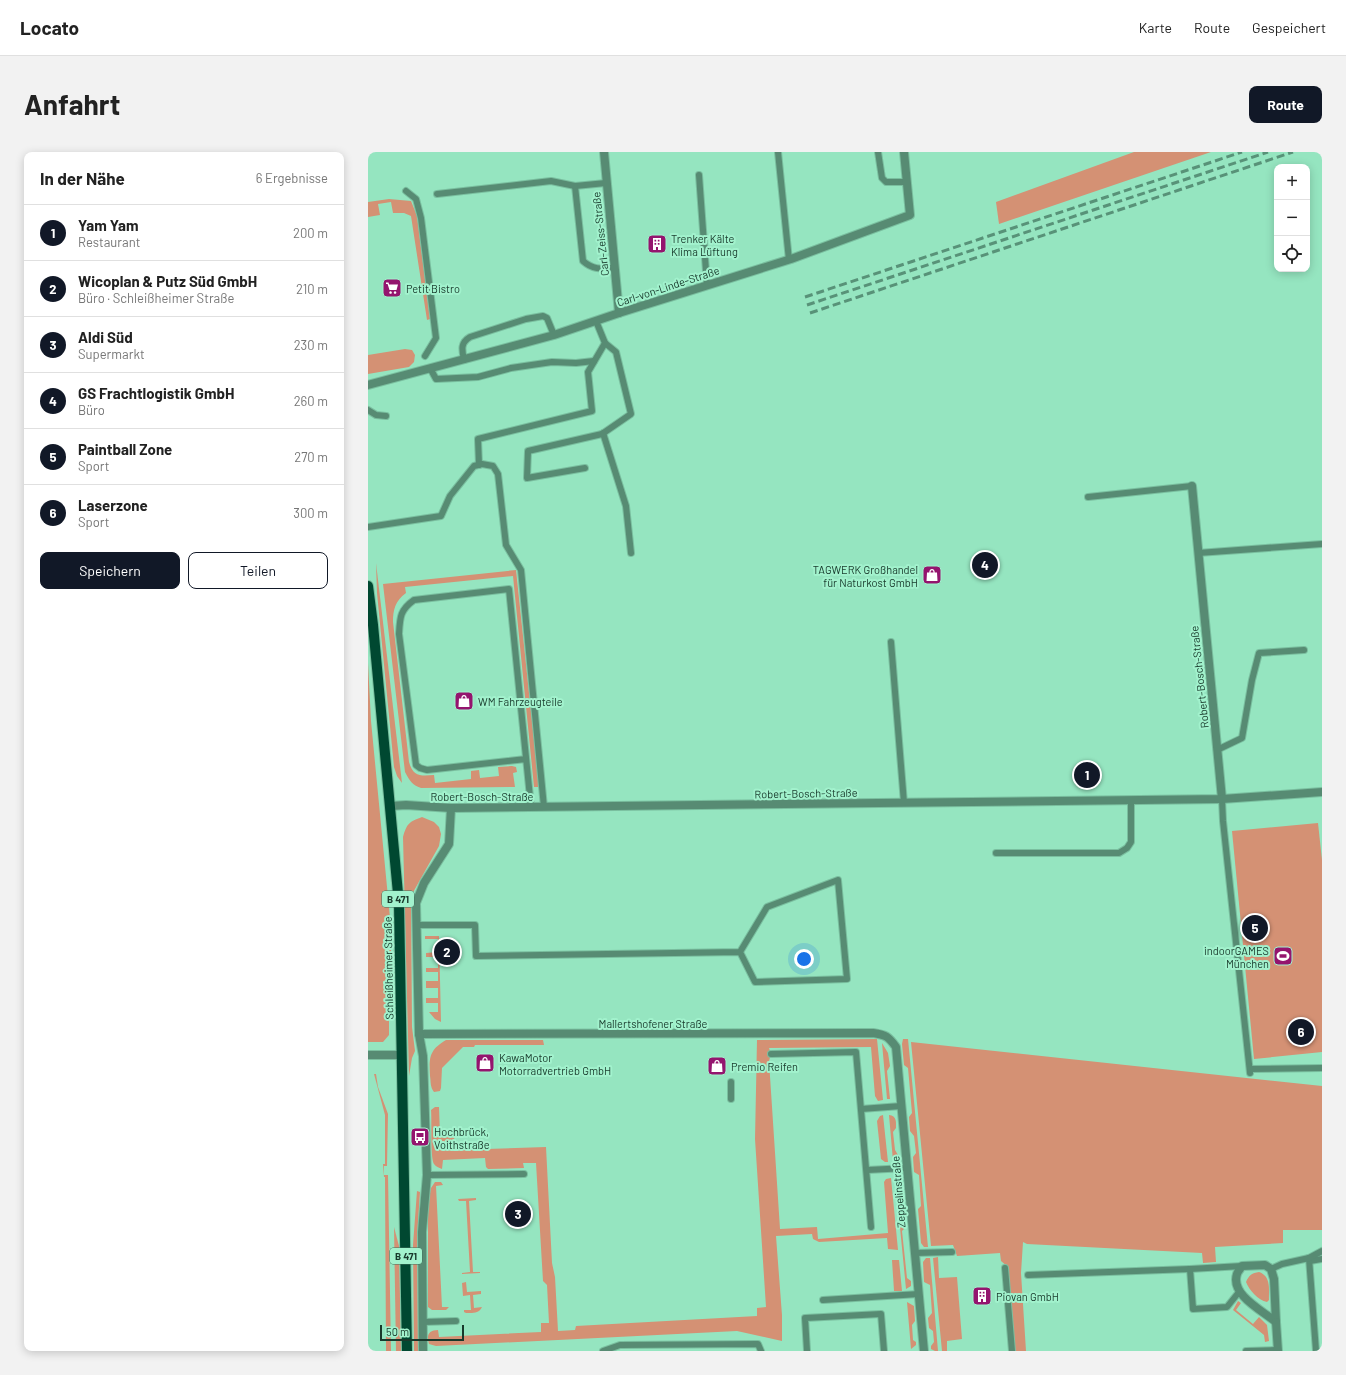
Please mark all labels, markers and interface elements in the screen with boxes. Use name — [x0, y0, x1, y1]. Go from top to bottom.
text: Locato — [20, 16, 79, 39]
text: Karte — [1139, 19, 1172, 36]
text: Route — [1194, 19, 1230, 36]
text: Gespeichert — [1252, 19, 1326, 36]
button: Route — [1249, 86, 1322, 123]
text: Anfahrt — [24, 87, 120, 121]
map controls — [1274, 164, 1310, 272]
button: + — [1274, 164, 1310, 200]
text: In der Nähe — [40, 168, 125, 188]
text: 6 Ergebnisse — [256, 170, 328, 186]
street label: Carl-Zeiss-Straße — [589, 191, 611, 277]
button: − — [1274, 200, 1310, 236]
text: Yam Yam — [78, 216, 138, 234]
text: 1 — [51, 225, 55, 241]
text: 200 m — [293, 225, 328, 241]
place label: Trenker Kälte Klima Lüftung — [671, 232, 738, 258]
building icon: Trenker Kälte Klima Lüftung — [646, 233, 668, 255]
text: Restaurant — [78, 234, 140, 250]
button: locate — [1274, 236, 1310, 272]
street label: Carl-von-Linde-Straße — [615, 263, 721, 309]
text: Wicoplan & Putz Süd GmbH — [78, 272, 257, 290]
supermarket icon: Petit Bistro — [381, 277, 403, 299]
text: 2 — [49, 281, 57, 297]
text: 210 m — [296, 281, 328, 297]
place label: Petit Bistro — [406, 282, 460, 295]
text: Büro · Schleißheimer Straße — [78, 290, 234, 306]
text: Aldi Süd — [78, 328, 133, 346]
text: 3 — [49, 337, 57, 353]
text: 230 m — [294, 337, 328, 353]
text: Supermarkt — [78, 346, 145, 362]
text: GS Frachtlogistik GmbH — [78, 384, 234, 402]
text: 4 — [49, 393, 57, 409]
text: 260 m — [294, 393, 328, 409]
text: Büro — [78, 402, 105, 418]
text: Paintball Zone — [78, 440, 172, 458]
text: 5 — [49, 449, 57, 465]
text: 270 m — [294, 449, 328, 465]
text: Sport — [78, 458, 109, 474]
text: Laserzone — [78, 496, 148, 514]
text: 6 — [50, 505, 56, 521]
text: 300 m — [293, 505, 328, 521]
text: Sport — [78, 514, 109, 530]
pin: 4 — [972, 550, 998, 580]
button: Speichern — [40, 552, 180, 589]
button: Teilen — [188, 552, 328, 589]
place label: TAGWERK Großhandel für Naturkost GmbH — [813, 563, 918, 589]
shop icon: TAGWERK Großhandel für Naturkost GmbH — [921, 564, 943, 586]
street label: Robert-Bosch-Straße — [1187, 625, 1211, 729]
shop icon: WM Fahrzeugteile — [453, 690, 475, 712]
place label: WM Fahrzeugteile — [478, 695, 563, 708]
pin: 1 — [1074, 760, 1100, 790]
street label: Robert-Bosch-Straße — [754, 786, 858, 800]
street label: Robert-Bosch-Straße — [431, 790, 534, 803]
road number: B 471 — [382, 891, 414, 907]
pin: 5 — [1242, 913, 1268, 943]
street label: Schleißheimer Straße — [381, 916, 395, 1020]
pin: 2 — [434, 937, 460, 967]
place label: indoorGAMES München — [1204, 944, 1269, 970]
sports icon: indoorGAMES München — [1272, 945, 1294, 967]
your location — [794, 949, 814, 969]
street label: Mallertshofener Straße — [599, 1017, 708, 1030]
pin: 6 — [1288, 1017, 1314, 1047]
place label: KawaMotor Motorradvertrieb GmbH — [499, 1051, 611, 1077]
shop icon: KawaMotor Motorradvertrieb GmbH — [474, 1052, 496, 1074]
shop icon: Premio Reifen — [706, 1055, 728, 1077]
place label: Premio Reifen — [731, 1060, 798, 1073]
place label: Hochbrück, Voithstraße — [434, 1125, 490, 1151]
bus stop icon: Hochbrück, Voithstraße — [409, 1126, 431, 1148]
street label: Zeppelinstraße — [888, 1155, 908, 1228]
pin: 3 — [505, 1199, 531, 1229]
road number: B 471 — [390, 1248, 422, 1264]
building icon: Piovan GmbH — [971, 1285, 993, 1307]
place label: Piovan GmbH — [996, 1290, 1059, 1303]
scale bar — [380, 1323, 464, 1342]
text: 50 m — [386, 1325, 409, 1338]

